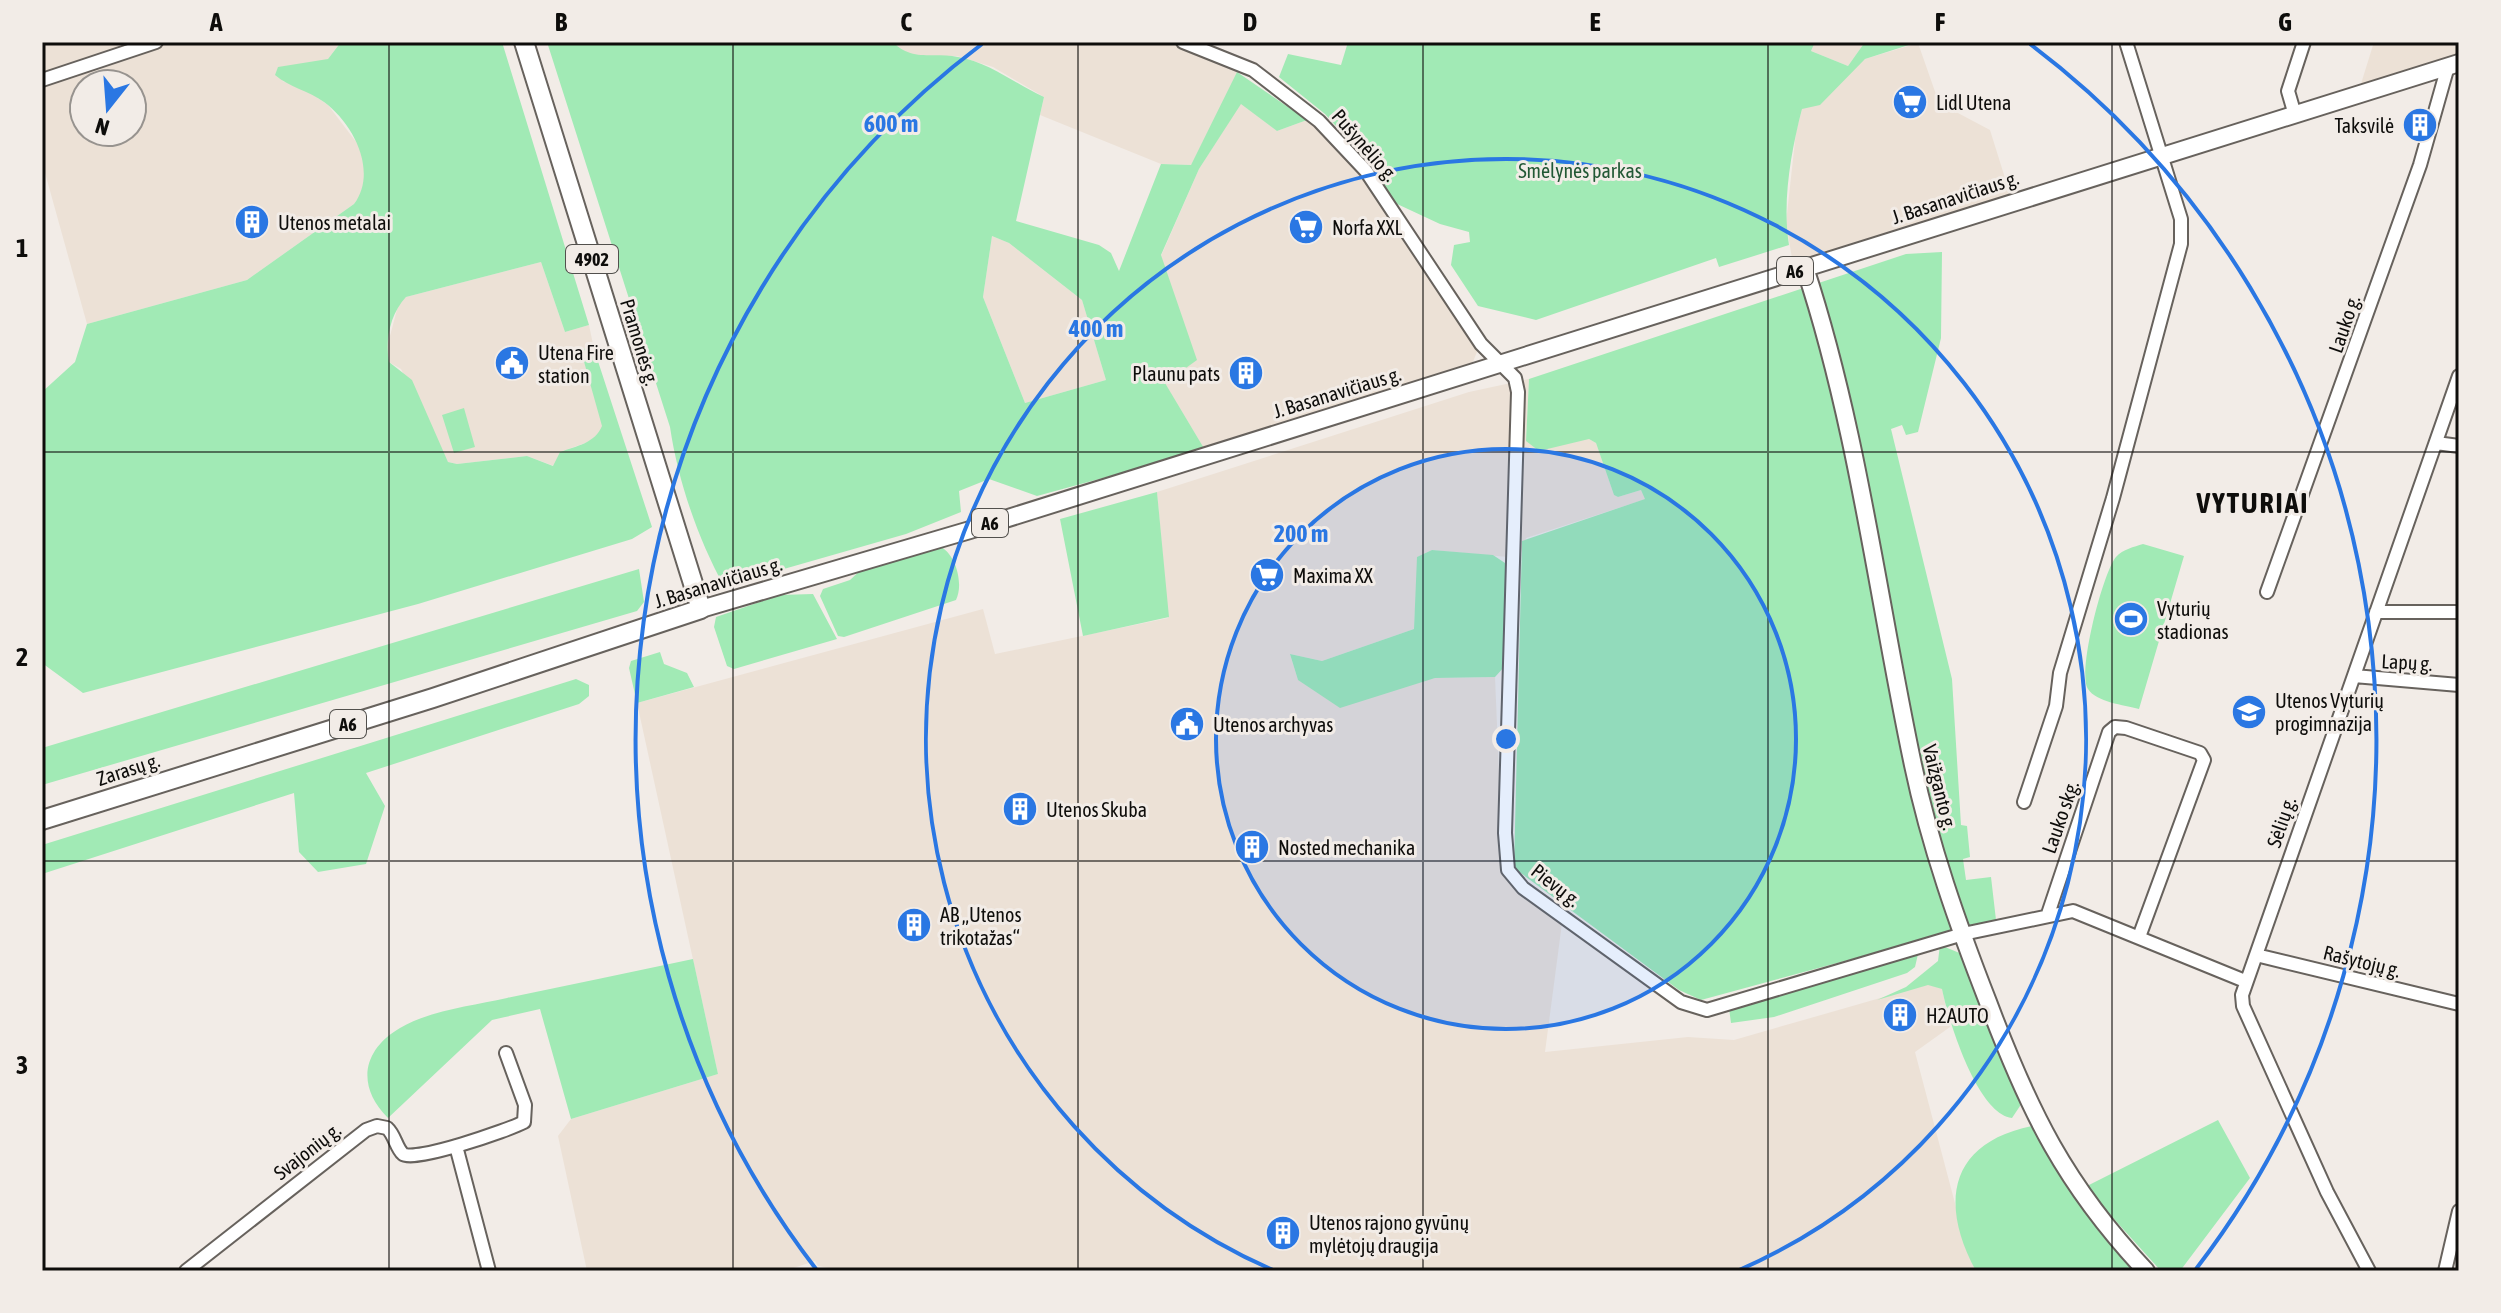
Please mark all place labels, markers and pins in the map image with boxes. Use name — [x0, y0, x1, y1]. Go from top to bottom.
supermarket icon: Lidl Utena — [1891, 83, 1929, 121]
place label: Lidl Utena — [1936, 91, 2011, 114]
building icon: Taksvilė — [2401, 106, 2439, 144]
place label: Taksvilė — [2334, 114, 2394, 137]
building icon: Utenos metalai — [233, 203, 271, 241]
supermarket icon: Norfa XXL — [1287, 208, 1325, 246]
place label: Utenos metalai — [278, 211, 391, 234]
place label: Norfa XXL — [1332, 216, 1402, 239]
place label: Utena Fire station — [538, 341, 614, 387]
public building icon: Utena Fire station — [493, 344, 531, 382]
building icon: Plaunu pats — [1227, 354, 1265, 392]
place label: Plaunu pats — [1132, 362, 1220, 385]
supermarket icon: Maxima XX — [1248, 556, 1286, 594]
place label: Maxima XX — [1293, 564, 1373, 587]
place label: Vyturių stadionas — [2157, 597, 2229, 643]
sports icon: Vyturių stadionas — [2112, 600, 2150, 638]
place label: Utenos Vyturių progimnazija — [2275, 689, 2384, 735]
school or university icon: Utenos Vyturių progimnazija — [2230, 693, 2268, 731]
public building icon: Utenos archyvas — [1168, 705, 1206, 743]
place label: Utenos archyvas — [1213, 713, 1333, 736]
centre of rings — [1492, 725, 1520, 753]
building icon: Utenos Skuba — [1001, 790, 1039, 828]
place label: Utenos Skuba — [1046, 798, 1147, 821]
building icon: Nosted mechanika — [1233, 828, 1271, 866]
place label: Nosted mechanika — [1278, 836, 1415, 859]
place label: AB „Utenos trikotažas“ — [940, 903, 1022, 949]
building icon: AB „Utenos trikotažas“ — [895, 906, 933, 944]
building icon: H2AUTO — [1881, 996, 1919, 1034]
place label: H2AUTO — [1926, 1004, 1989, 1027]
place label: Utenos rajono gyvūnų mylėtojų draugija — [1309, 1211, 1469, 1257]
building icon: Utenos rajono gyvūnų mylėtojų draugija — [1264, 1214, 1302, 1252]

